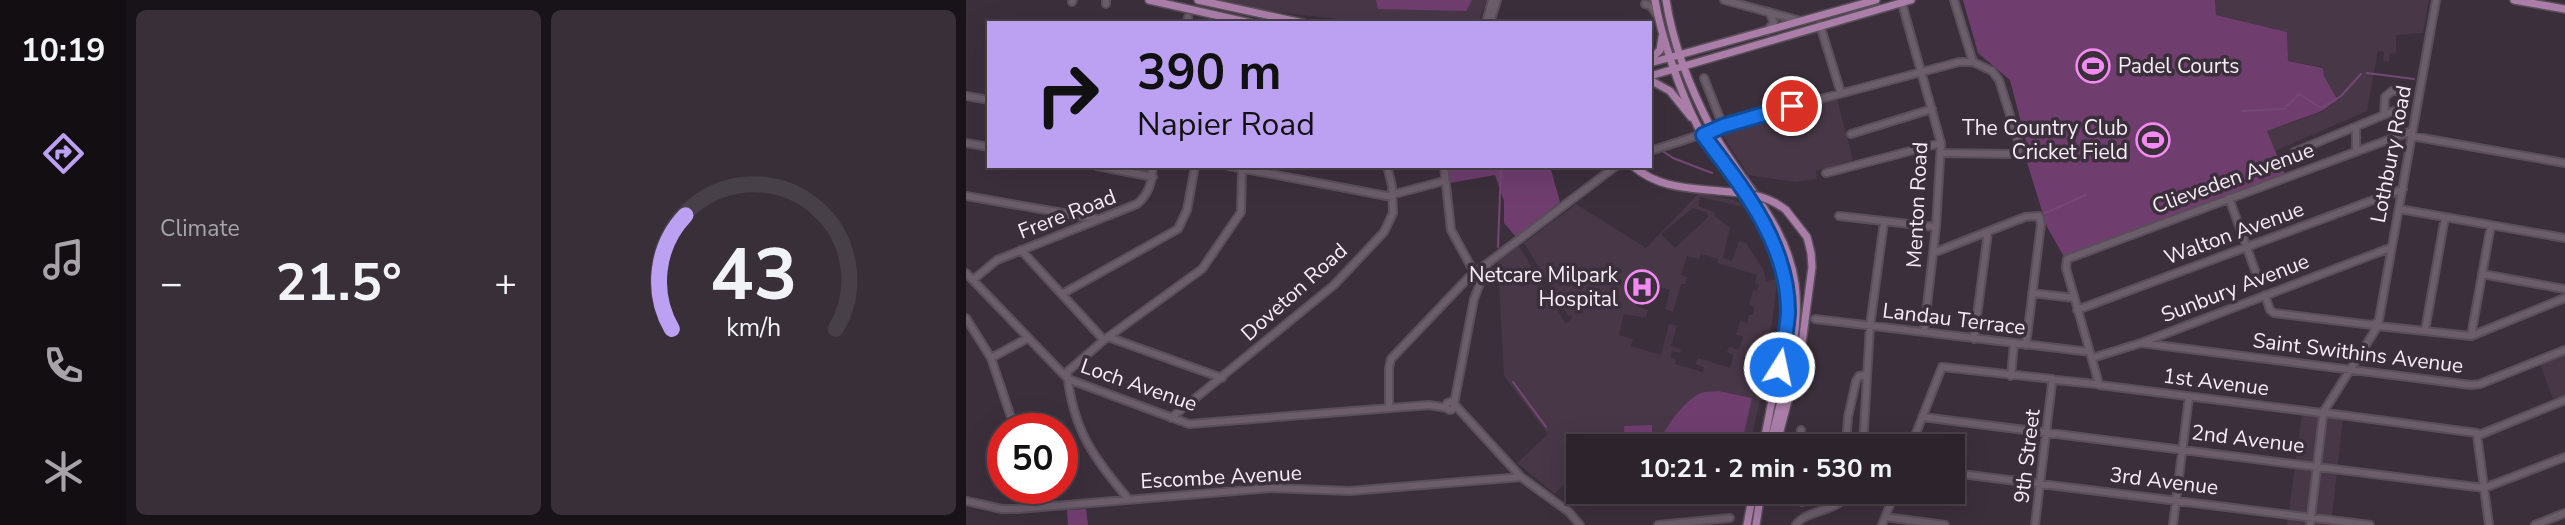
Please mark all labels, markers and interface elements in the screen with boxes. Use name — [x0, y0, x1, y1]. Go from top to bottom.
text: 10:19 — [21, 29, 105, 72]
text: 390 m — [1137, 39, 1281, 106]
sports icon: Padel Courts — [2074, 47, 2112, 85]
icon: right — [1022, 49, 1113, 140]
place label: Padel Courts — [2118, 52, 2239, 80]
pin — [1762, 76, 1822, 136]
street label: Lothbury Road — [2364, 83, 2418, 225]
icon: arrive — [1773, 87, 1811, 125]
text: Napier Road — [1137, 103, 1315, 146]
place label: The Country Club Cricket Field — [1962, 114, 2128, 166]
sports icon: The Country Club Cricket Field — [2134, 121, 2172, 159]
icon: directions — [39, 129, 88, 178]
street label: Clieveden Avenue — [2148, 136, 2318, 220]
street label: Menton Road — [1900, 141, 1934, 269]
street label: Frere Road — [1014, 183, 1120, 245]
street label: Walton Avenue — [2160, 195, 2308, 271]
text: Climate — [160, 213, 240, 244]
text: 43 — [710, 225, 797, 325]
icon: music — [39, 235, 88, 284]
street label: Doveton Road — [1235, 237, 1353, 347]
text: 21.5° — [275, 247, 402, 318]
street label: Sunbury Avenue — [2157, 247, 2313, 329]
text: − — [160, 258, 183, 309]
text: + — [494, 258, 517, 309]
place label: Netcare Milpark Hospital — [1469, 261, 1619, 313]
hospital icon: Netcare Milpark Hospital — [1623, 268, 1661, 306]
street label: Landau Terrace — [1881, 296, 2027, 342]
text: km/h — [726, 310, 781, 344]
street label: Saint Swithins Avenue — [2251, 326, 2465, 380]
position arrow — [1742, 330, 1816, 404]
icon: phone — [39, 341, 88, 390]
street label: Loch Avenue — [1077, 352, 1201, 418]
street label: 1st Avenue — [2161, 362, 2271, 402]
street label: 9th Street — [2007, 407, 2047, 505]
speed limit sign: 50 — [987, 413, 1078, 504]
street label: 2nd Avenue — [2190, 418, 2306, 460]
icon: climate — [39, 447, 88, 496]
text: 10:21 · 2 min · 530 m — [1639, 451, 1892, 486]
street label: Escombe Avenue — [1140, 459, 1302, 495]
street label: 3rd Avenue — [2108, 460, 2220, 502]

